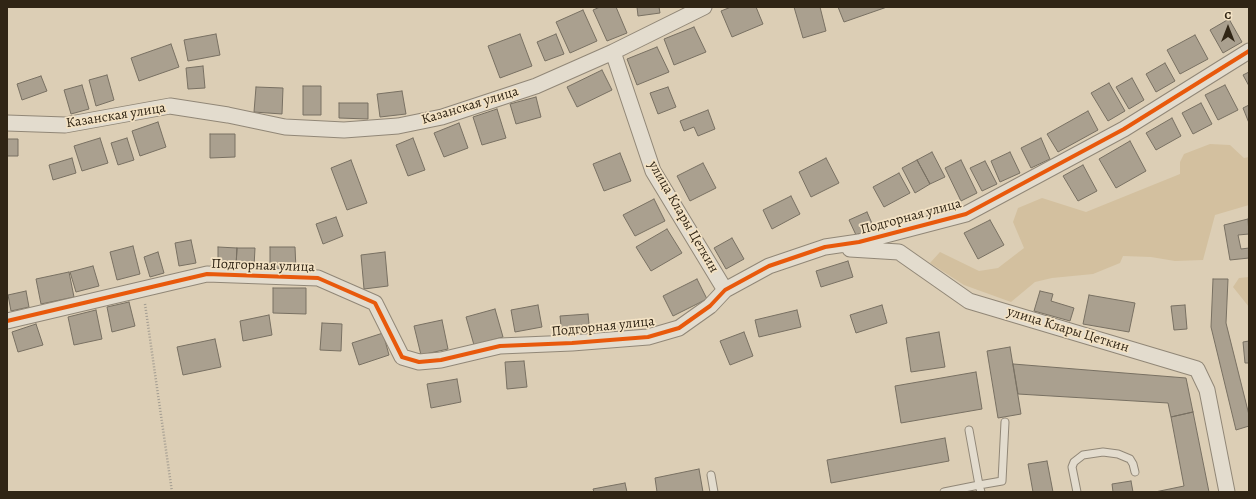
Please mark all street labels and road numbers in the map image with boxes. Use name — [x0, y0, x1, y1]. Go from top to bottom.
street label: Казанская улица — [419, 83, 521, 129]
street label: Казанская улица — [65, 100, 167, 132]
street label: улица Клары Цеткин — [644, 158, 722, 276]
street label: Подгорная улица — [859, 195, 963, 239]
street label: Подгорная улица — [211, 256, 315, 276]
street label: улица Клары Цеткин — [1005, 303, 1131, 357]
street label: Подгорная улица — [551, 313, 655, 341]

